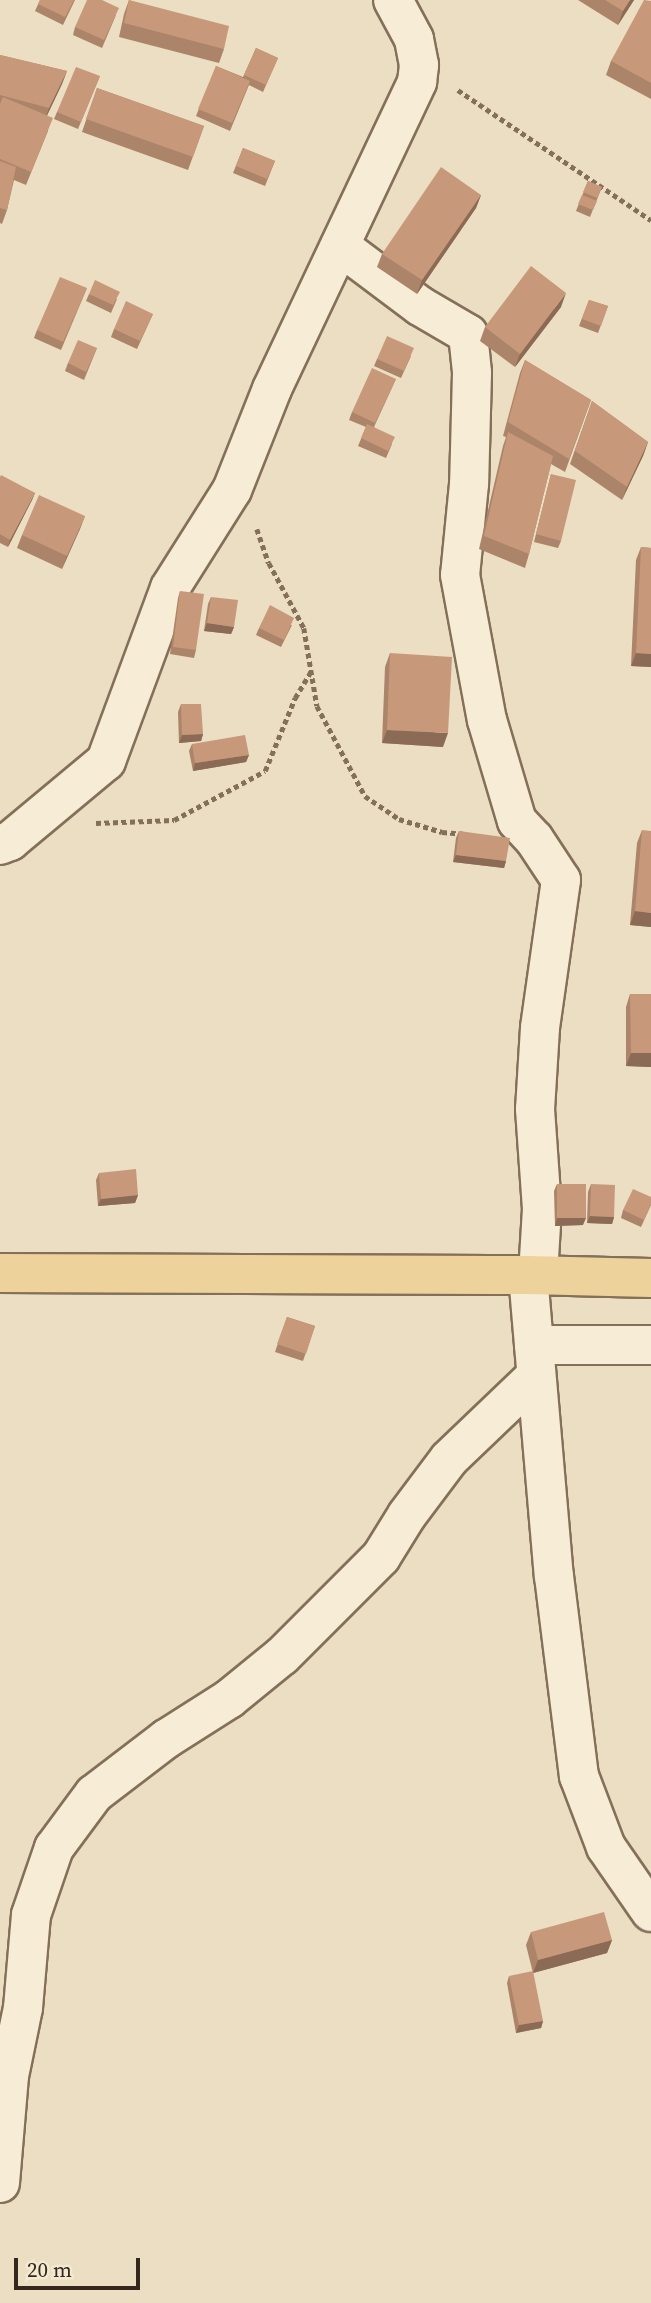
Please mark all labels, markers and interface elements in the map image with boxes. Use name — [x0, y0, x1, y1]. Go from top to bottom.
scale bar — [18, 2244, 144, 2288]
text: 20 m — [27, 2255, 72, 2284]

